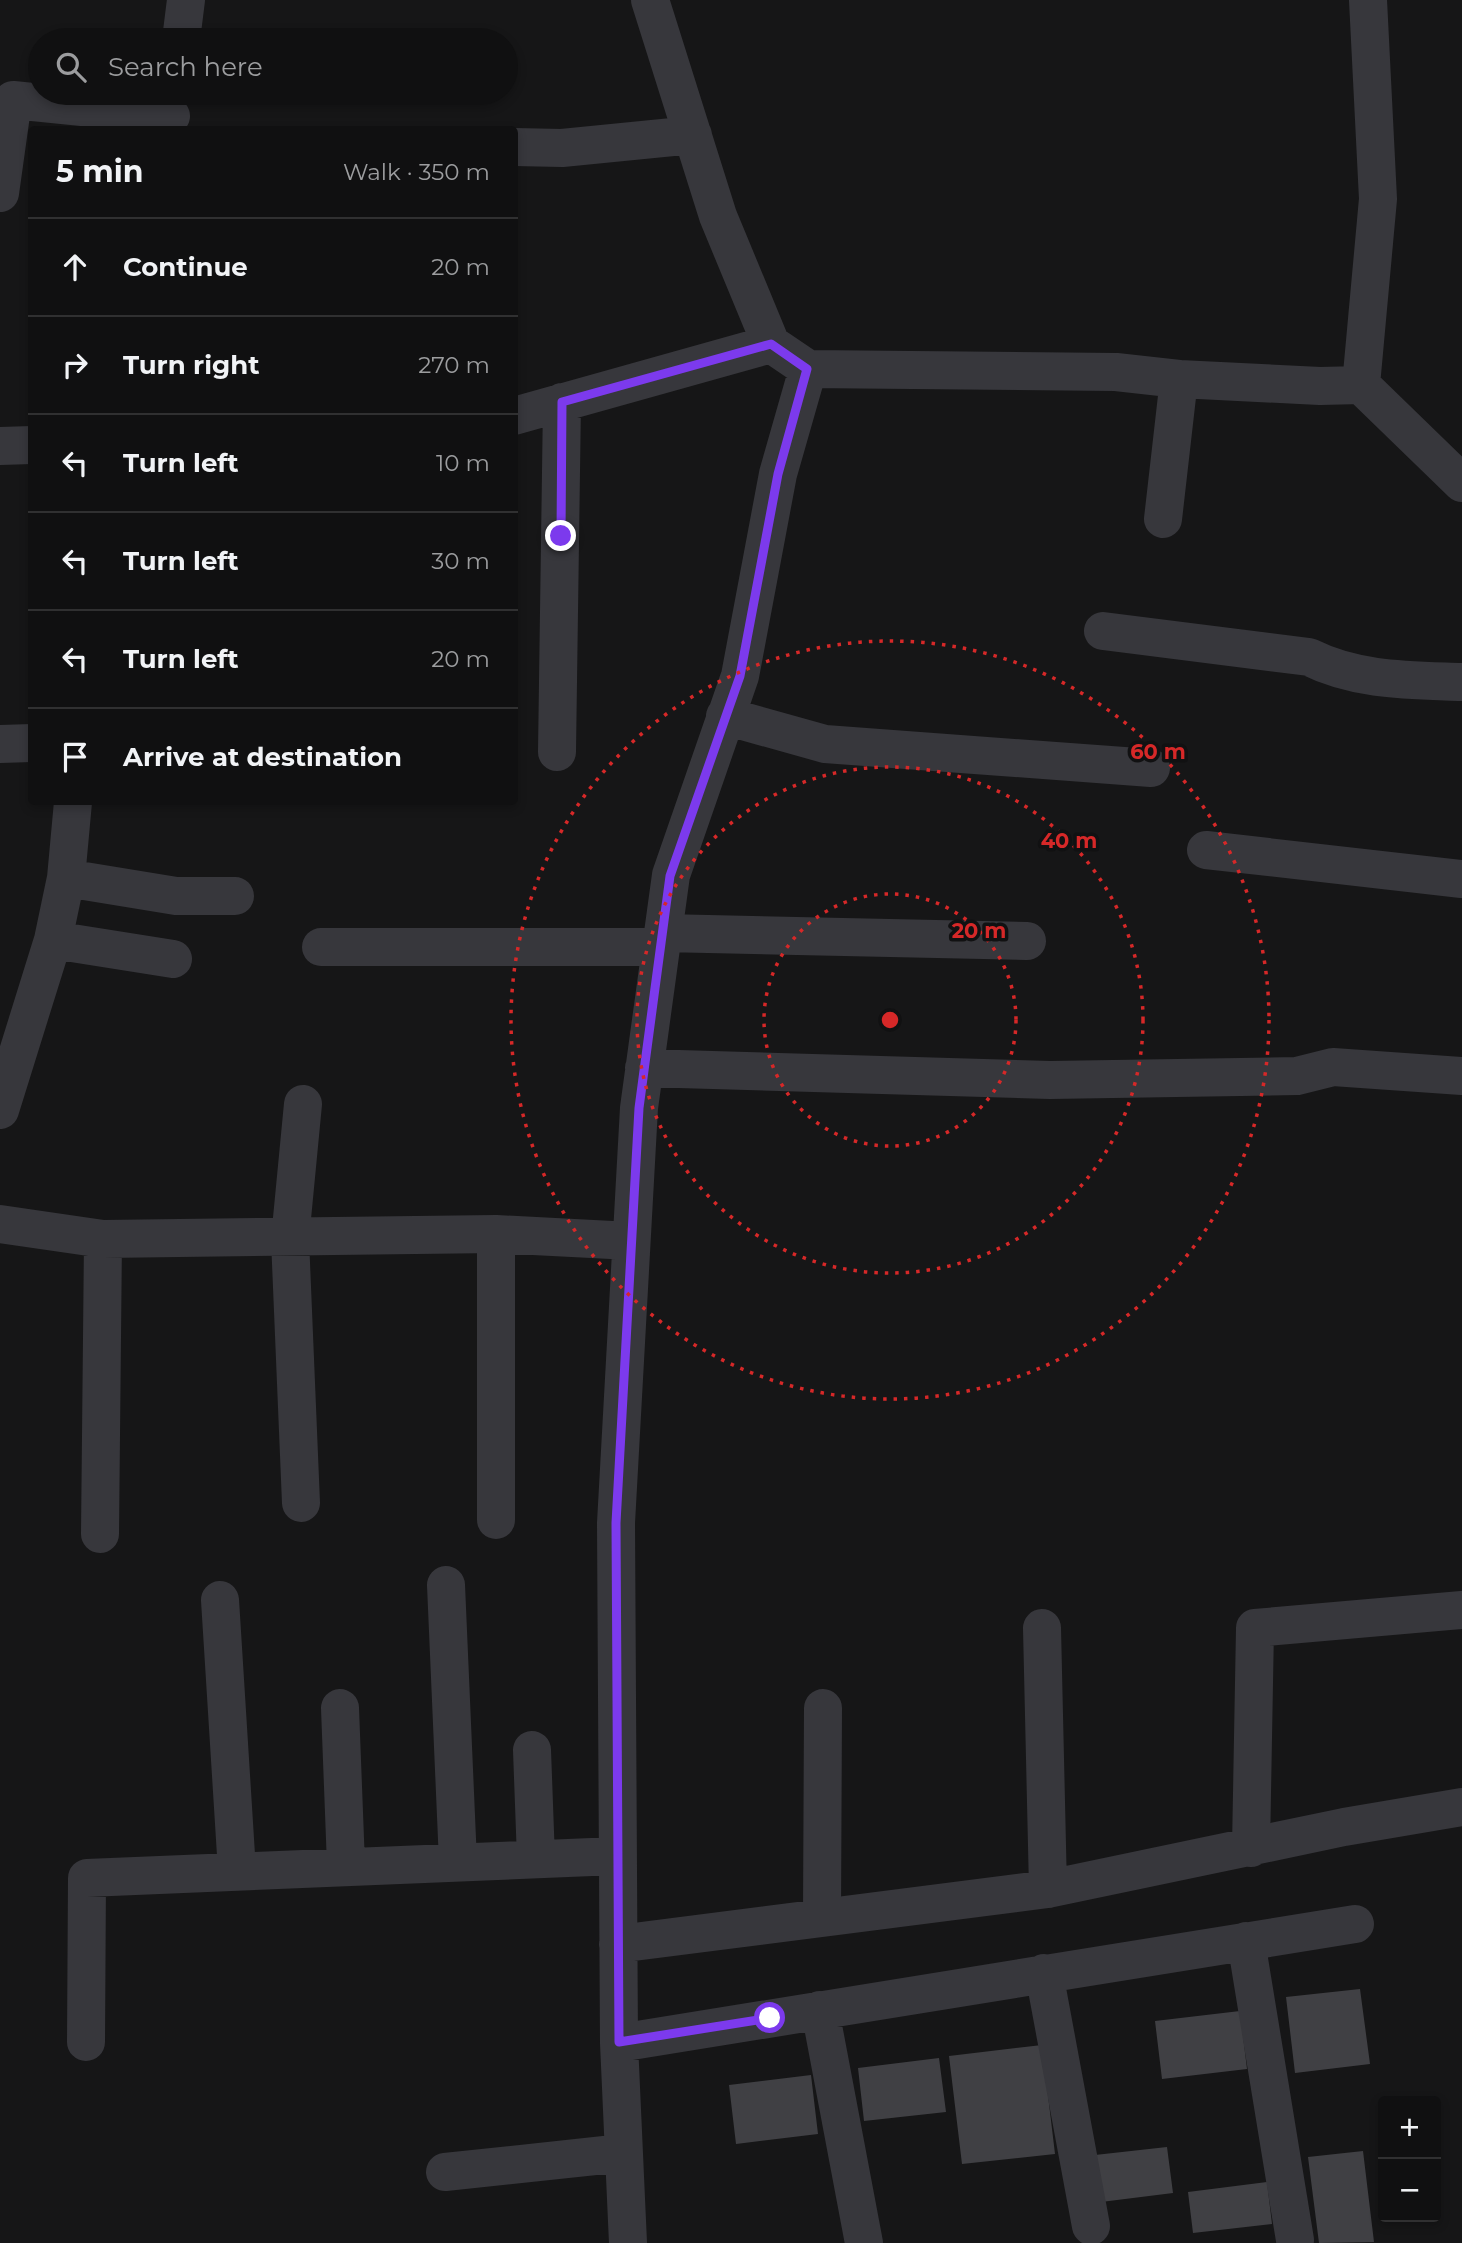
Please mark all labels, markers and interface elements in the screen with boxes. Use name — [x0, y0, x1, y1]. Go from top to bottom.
search box — [28, 28, 518, 105]
icon: search — [52, 48, 90, 86]
text: Search here — [108, 51, 263, 83]
text: 5 min — [56, 153, 144, 190]
text: Walk · 350 m — [343, 158, 490, 186]
icon: ahead — [56, 248, 94, 286]
text: Continue — [123, 251, 248, 283]
text: 20 m — [431, 253, 490, 281]
icon: right — [56, 346, 94, 384]
text: Turn right — [123, 349, 259, 381]
text: 270 m — [418, 351, 490, 379]
icon: left — [56, 444, 94, 482]
text: Turn left — [123, 447, 239, 479]
text: 10 m — [436, 449, 490, 477]
route end — [545, 520, 576, 551]
icon: left — [56, 542, 94, 580]
text: Turn left — [123, 545, 239, 577]
text: 30 m — [431, 547, 490, 575]
icon: left — [56, 640, 94, 678]
text: Turn left — [123, 643, 239, 675]
text: 20 m — [431, 645, 490, 673]
icon: arrive — [56, 738, 94, 776]
text: 60 m — [1130, 739, 1186, 764]
text: Arrive at destination — [123, 741, 402, 773]
text: 40 m — [1041, 828, 1097, 853]
text: 20 m — [952, 918, 1006, 943]
centre of rings — [878, 1008, 902, 1032]
route start — [754, 2002, 785, 2033]
map controls — [1378, 2096, 1441, 2222]
button: + — [1378, 2096, 1441, 2159]
button: − — [1378, 2159, 1441, 2222]

